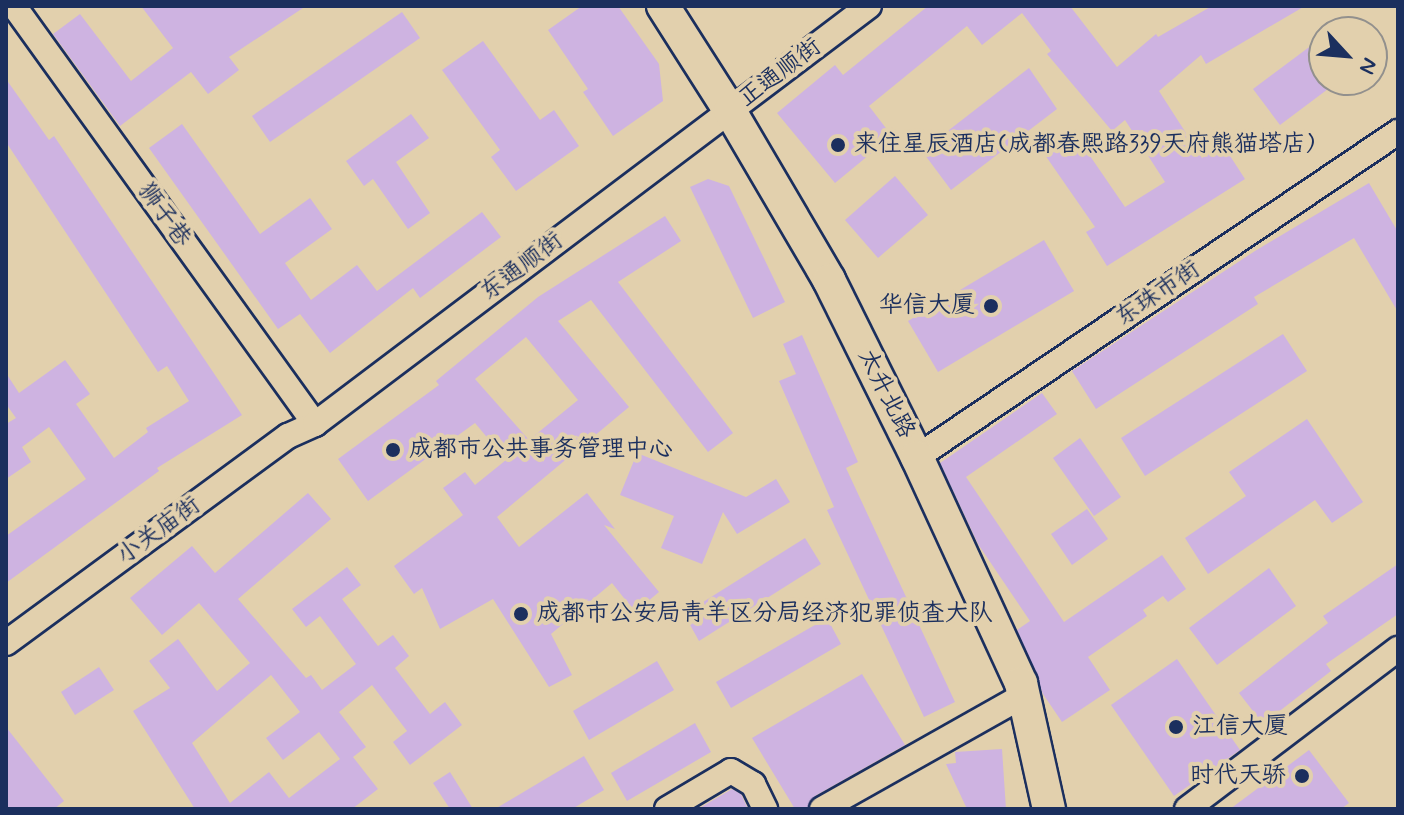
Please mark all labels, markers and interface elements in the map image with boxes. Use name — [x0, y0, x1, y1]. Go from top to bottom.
north arrow — [1308, 16, 1388, 96]
street label: 正通顺街 — [733, 33, 827, 113]
text: N — [1352, 53, 1384, 78]
place label: 来住星辰酒店(成都春熙路339天府熊猫塔店) — [854, 131, 1314, 159]
marker: 来住星辰酒店(成都春熙路339天府熊猫塔店) — [829, 136, 847, 154]
street label: 狮子巷 — [131, 177, 197, 253]
street label: 东通顺街 — [475, 227, 569, 307]
street label: 东珠市街 — [1110, 255, 1206, 333]
place label: 华信大厦 — [879, 292, 975, 320]
marker: 华信大厦 — [982, 297, 1000, 315]
street label: 太升北路 — [851, 345, 921, 443]
place label: 成都市公共事务管理中心 — [409, 436, 673, 464]
marker: 成都市公共事务管理中心 — [384, 441, 402, 459]
street label: 小关庙街 — [112, 491, 206, 571]
place label: 成都市公安局青羊区分局经济犯罪侦查大队 — [537, 600, 993, 628]
marker: 成都市公安局青羊区分局经济犯罪侦查大队 — [512, 605, 530, 623]
place label: 江信大厦 — [1192, 713, 1288, 741]
marker: 江信大厦 — [1167, 718, 1185, 736]
place label: 时代天骄 — [1190, 762, 1286, 790]
marker: 时代天骄 — [1293, 767, 1311, 785]

